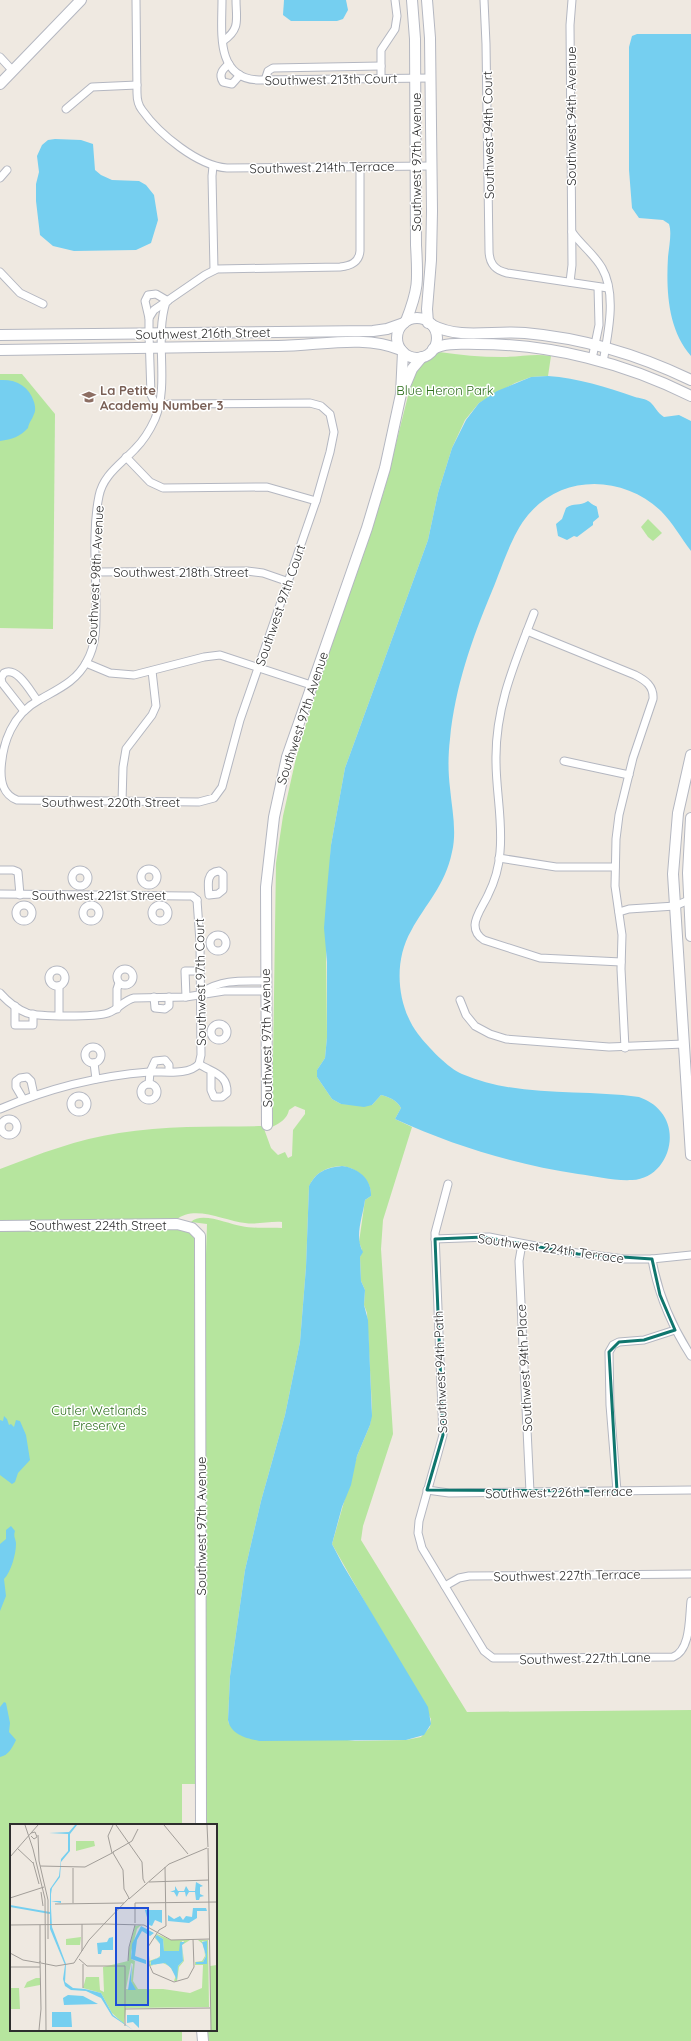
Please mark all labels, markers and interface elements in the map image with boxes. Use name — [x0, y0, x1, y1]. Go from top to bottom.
street label: Southwest 94th Avenue — [563, 46, 579, 186]
street label: Southwest 213th Court — [264, 70, 398, 88]
street label: Southwest 94th Court — [479, 71, 497, 199]
street label: Southwest 97th Avenue — [408, 93, 424, 231]
street label: Southwest 214th Terrace — [249, 158, 395, 176]
street label: Southwest 216th Street — [135, 324, 271, 342]
place label: La Petite Academy Number 3 — [100, 382, 224, 413]
park label: Blue Heron Park — [396, 382, 494, 398]
school or university icon: La Petite Academy Number 3 — [81, 389, 97, 405]
street label: Southwest 98th Avenue — [83, 505, 107, 645]
street label: Southwest 97th Court — [252, 542, 308, 668]
street label: Southwest 218th Street — [113, 564, 249, 580]
street label: Southwest 97th Avenue — [273, 649, 331, 787]
street label: Southwest 220th Street — [42, 794, 180, 810]
street label: Southwest 221st Street — [32, 887, 166, 903]
street label: Southwest 97th Court — [191, 918, 209, 1046]
street label: Southwest 97th Avenue — [257, 968, 275, 1108]
street label: Southwest 224th Street — [29, 1217, 167, 1233]
street label: Southwest 224th Terrace — [477, 1230, 625, 1266]
street label: Southwest 94th Place — [513, 1304, 535, 1432]
street label: Southwest 94th Path — [430, 1311, 450, 1433]
park label: Cutler Wetlands Preserve — [51, 1402, 147, 1433]
street label: Southwest 97th Avenue — [193, 1457, 209, 1595]
street label: Southwest 226th Terrace — [485, 1483, 633, 1501]
street label: Southwest 227th Terrace — [493, 1566, 641, 1584]
street label: Southwest 227th Lane — [519, 1649, 651, 1667]
inset map — [10, 1824, 217, 2031]

